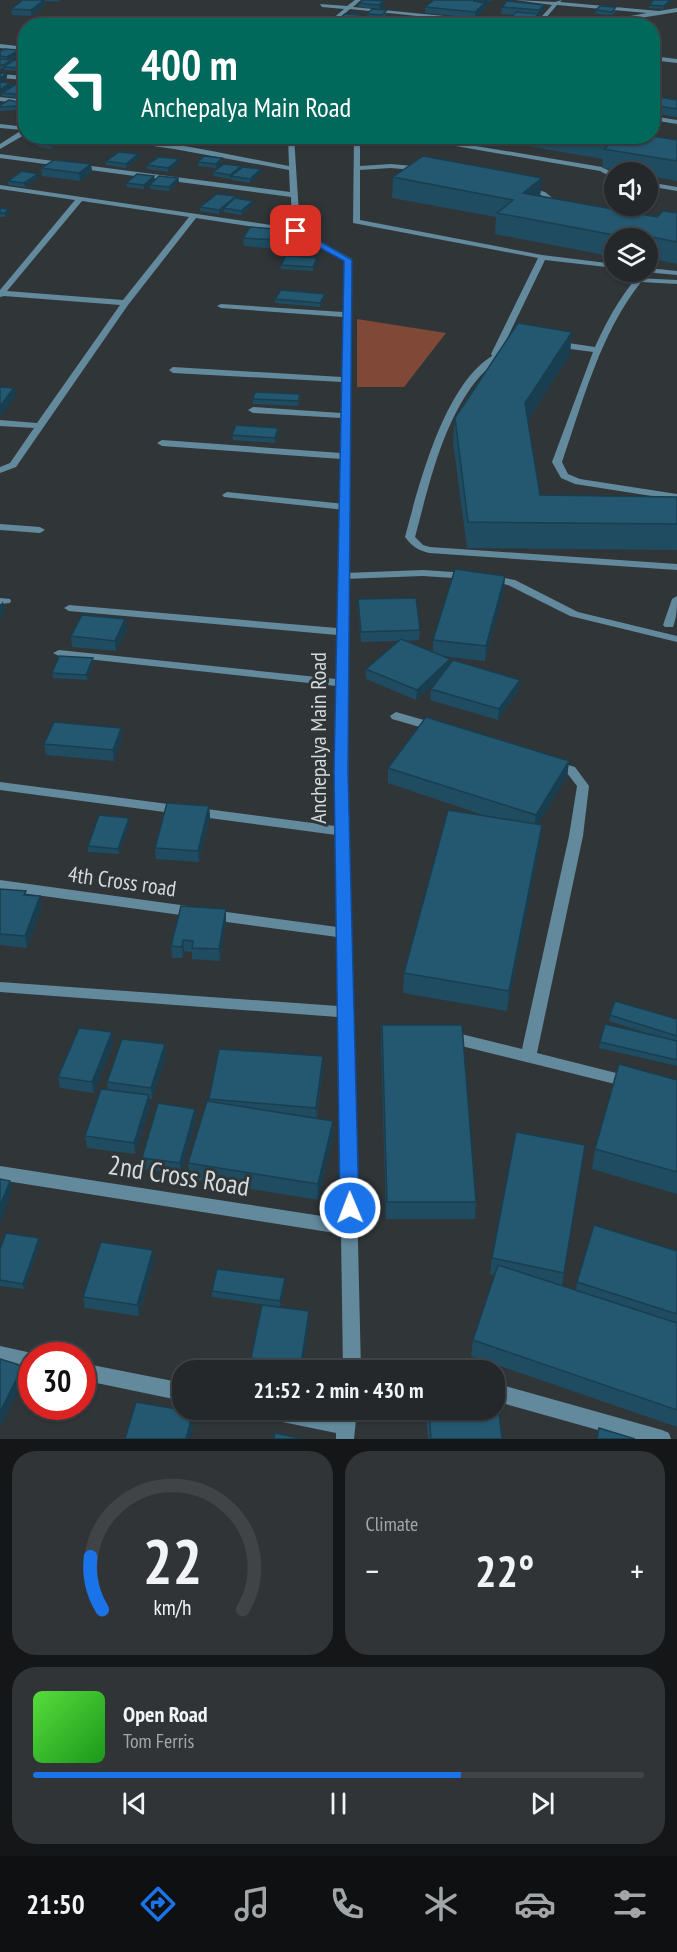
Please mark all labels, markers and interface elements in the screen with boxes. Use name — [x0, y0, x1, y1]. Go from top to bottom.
text: 400 m — [141, 37, 238, 92]
icon: left — [42, 42, 120, 120]
text: Anchepalya Main Road — [141, 90, 351, 124]
map controls — [604, 162, 658, 282]
button: sound — [604, 162, 658, 216]
pin — [270, 205, 321, 256]
icon: arrive — [279, 214, 312, 247]
button: layers — [604, 228, 658, 282]
street label: Anchepalya Main Road — [304, 652, 332, 824]
street label: 4th Cross road — [66, 860, 178, 902]
street label: 2nd Cross Road — [106, 1147, 252, 1203]
position arrow — [318, 1176, 382, 1240]
speed limit sign: 30 — [18, 1342, 96, 1420]
text: 21:52 · 2 min · 430 m — [253, 1376, 424, 1404]
text: Climate — [366, 1511, 418, 1537]
text: 22 — [142, 1520, 202, 1601]
text: 22° — [475, 1541, 534, 1599]
text: − — [366, 1549, 379, 1592]
text: + — [630, 1549, 644, 1592]
text: km/h — [153, 1593, 191, 1621]
text: Open Road — [123, 1700, 208, 1728]
text: Tom Ferris — [123, 1728, 194, 1754]
icon: previous — [118, 1787, 151, 1820]
icon: pause — [322, 1787, 355, 1820]
icon: next — [526, 1787, 559, 1820]
icon: directions — [137, 1883, 179, 1925]
icon: music — [231, 1883, 273, 1925]
icon: phone — [326, 1883, 368, 1925]
icon: climate — [420, 1883, 462, 1925]
icon: car — [514, 1883, 556, 1925]
icon: filters — [609, 1883, 651, 1925]
text: 21:50 — [26, 1887, 85, 1921]

